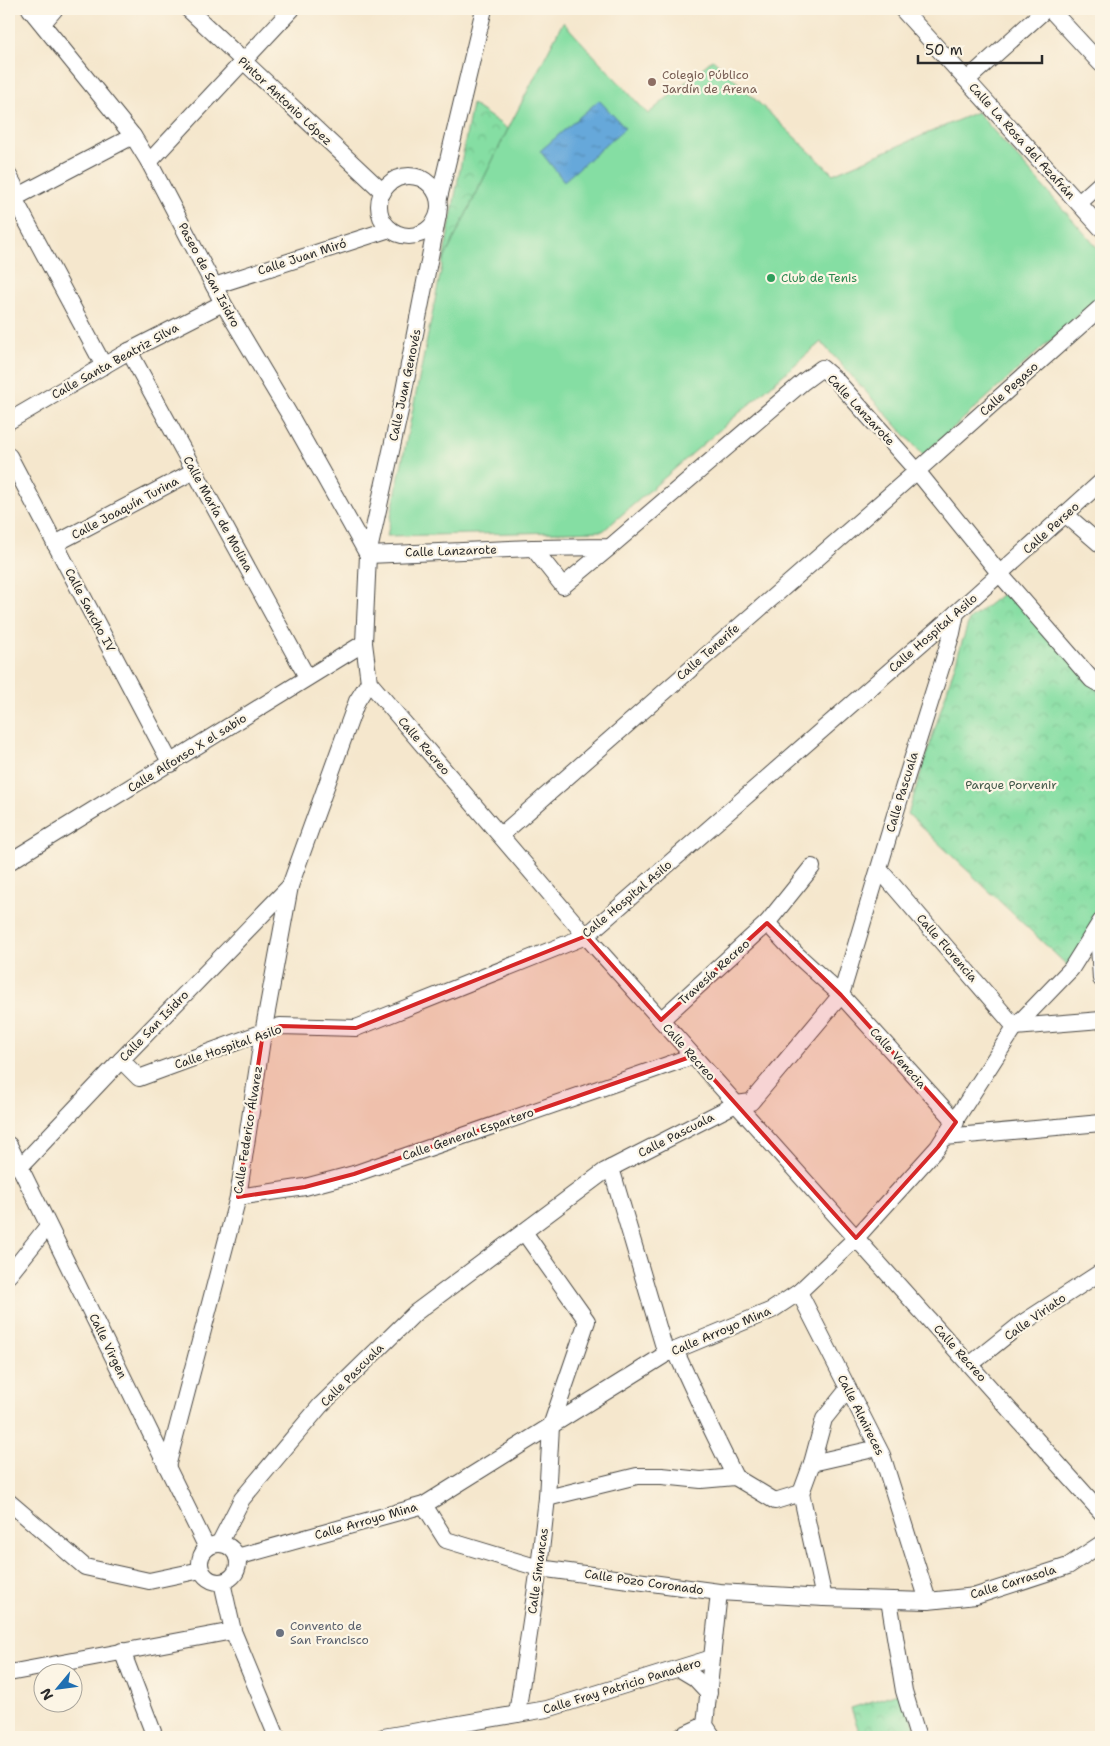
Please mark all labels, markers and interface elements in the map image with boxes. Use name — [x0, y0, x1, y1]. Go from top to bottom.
scale bar — [918, 32, 1041, 64]
text: 50 m — [925, 40, 963, 60]
street label: Pintor Antonio López — [235, 53, 335, 149]
place label: Colegio Público Jardín de Arena — [662, 67, 758, 97]
marker: Colegio Público Jardín de Arena — [646, 76, 658, 88]
street label: Calle La Rosa del Azafrán — [965, 79, 1079, 203]
street label: Paseo de San Isidro — [175, 220, 243, 330]
street label: Calle Juan Miró — [256, 235, 348, 279]
place label: Club de Tenis — [781, 270, 857, 286]
marker: Club de Tenis — [765, 272, 777, 284]
street label: Calle Santa Beatriz Silva — [49, 319, 182, 403]
street label: Calle Juan Genovés — [385, 327, 425, 443]
street label: Calle Pegaso — [976, 358, 1042, 420]
street label: Calle Lanzarote — [824, 371, 898, 449]
street label: Calle María de Molina — [179, 453, 257, 575]
street label: Calle Joaquín Turina — [69, 473, 182, 543]
street label: Calle Perseo — [1019, 498, 1083, 558]
street label: Calle Lanzarote — [405, 541, 497, 561]
street label: Calle Sancho IV — [61, 565, 119, 655]
street label: Calle Hospital Asilo — [885, 590, 981, 676]
street label: Calle Tenerife — [673, 620, 743, 684]
street label: Calle Alfonso X el sabio — [125, 710, 249, 796]
street label: Calle Recreo — [394, 714, 454, 778]
street label: Calle Pascuala — [882, 749, 922, 834]
park label: Parque Porvenir — [965, 777, 1057, 793]
street label: Calle Hospital Asilo — [579, 857, 675, 941]
street label: Calle Florencia — [913, 911, 981, 986]
street label: Travesía Recreo — [675, 936, 753, 1008]
street label: Calle San Isidro — [116, 987, 192, 1065]
street label: Calle Recreo — [659, 1020, 719, 1084]
street label: Calle Hospital Asilo — [172, 1021, 284, 1073]
street label: Calle Venecia — [866, 1024, 930, 1092]
street label: Calle Federico Álvarez — [230, 1065, 266, 1195]
street label: Calle General Espartero — [400, 1104, 536, 1164]
street label: Calle Pascuala — [635, 1109, 717, 1161]
street label: Calle Viriato — [1001, 1290, 1069, 1344]
street label: Calle Arroyo Mina — [669, 1303, 774, 1359]
street label: Calle Virgen — [85, 1311, 131, 1381]
street label: Calle Recreo — [930, 1321, 990, 1385]
street label: Calle Pascuala — [317, 1340, 387, 1410]
street label: Calle Almireces — [834, 1372, 888, 1458]
street label: Calle Arroyo Mina — [313, 1499, 420, 1543]
street label: Calle Simancas — [524, 1527, 552, 1615]
street label: Calle Carrasola — [968, 1561, 1058, 1603]
street label: Calle Pozo Coronado — [583, 1566, 705, 1598]
place label: Convento de San Francisco — [290, 1618, 369, 1648]
marker: Convento de San Francisco — [274, 1627, 286, 1639]
street label: Calle Fray Patricio Panadero — [541, 1654, 703, 1718]
north arrow — [32, 1664, 82, 1714]
text: N — [36, 1685, 57, 1704]

